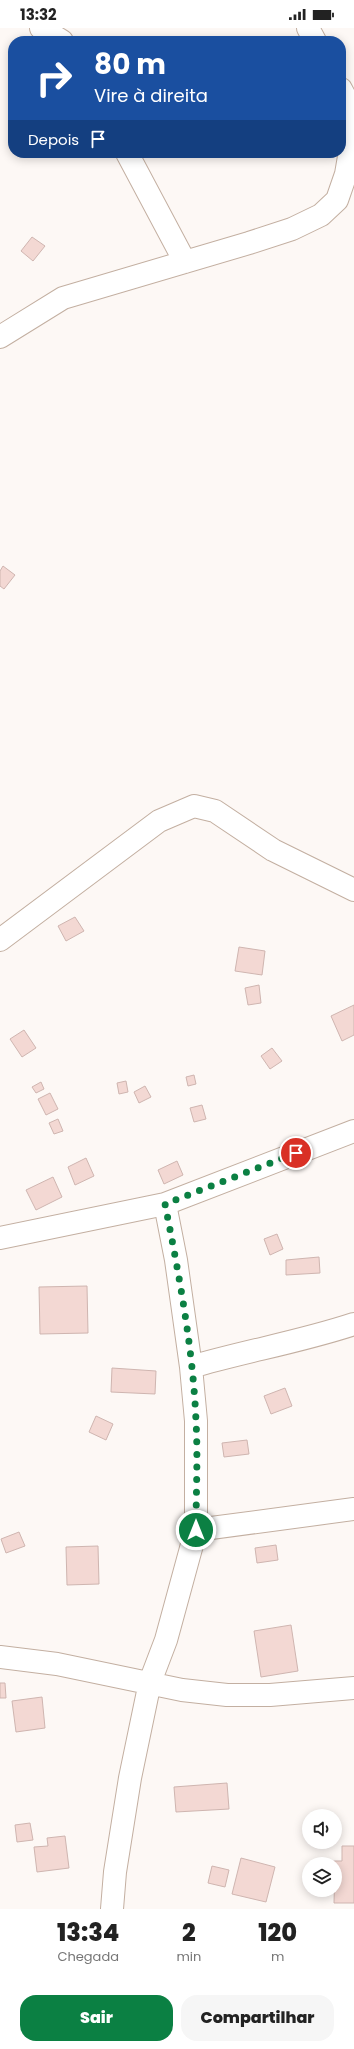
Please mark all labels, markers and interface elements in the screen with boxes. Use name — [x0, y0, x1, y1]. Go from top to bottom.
text: 13:32 — [20, 4, 57, 25]
text: 80 m — [94, 45, 166, 84]
icon: right — [28, 52, 80, 104]
text: Vire à direita — [94, 83, 208, 108]
icon: arrive — [87, 128, 109, 150]
text: Depois — [28, 129, 79, 150]
pin — [279, 1136, 313, 1170]
icon: arrive — [285, 1142, 307, 1164]
position arrow — [175, 1509, 217, 1551]
map controls — [302, 1809, 342, 1897]
button: sound — [302, 1809, 342, 1849]
button: layers — [302, 1857, 342, 1897]
text: 13:34 — [57, 1916, 119, 1949]
text: 2 — [182, 1916, 196, 1949]
text: 120 — [258, 1916, 297, 1949]
text: Chegada — [57, 1947, 119, 1966]
text: min — [176, 1947, 201, 1966]
text: m — [271, 1947, 284, 1966]
button: Sair — [20, 1995, 173, 2041]
button: Compartilhar — [181, 1995, 334, 2041]

